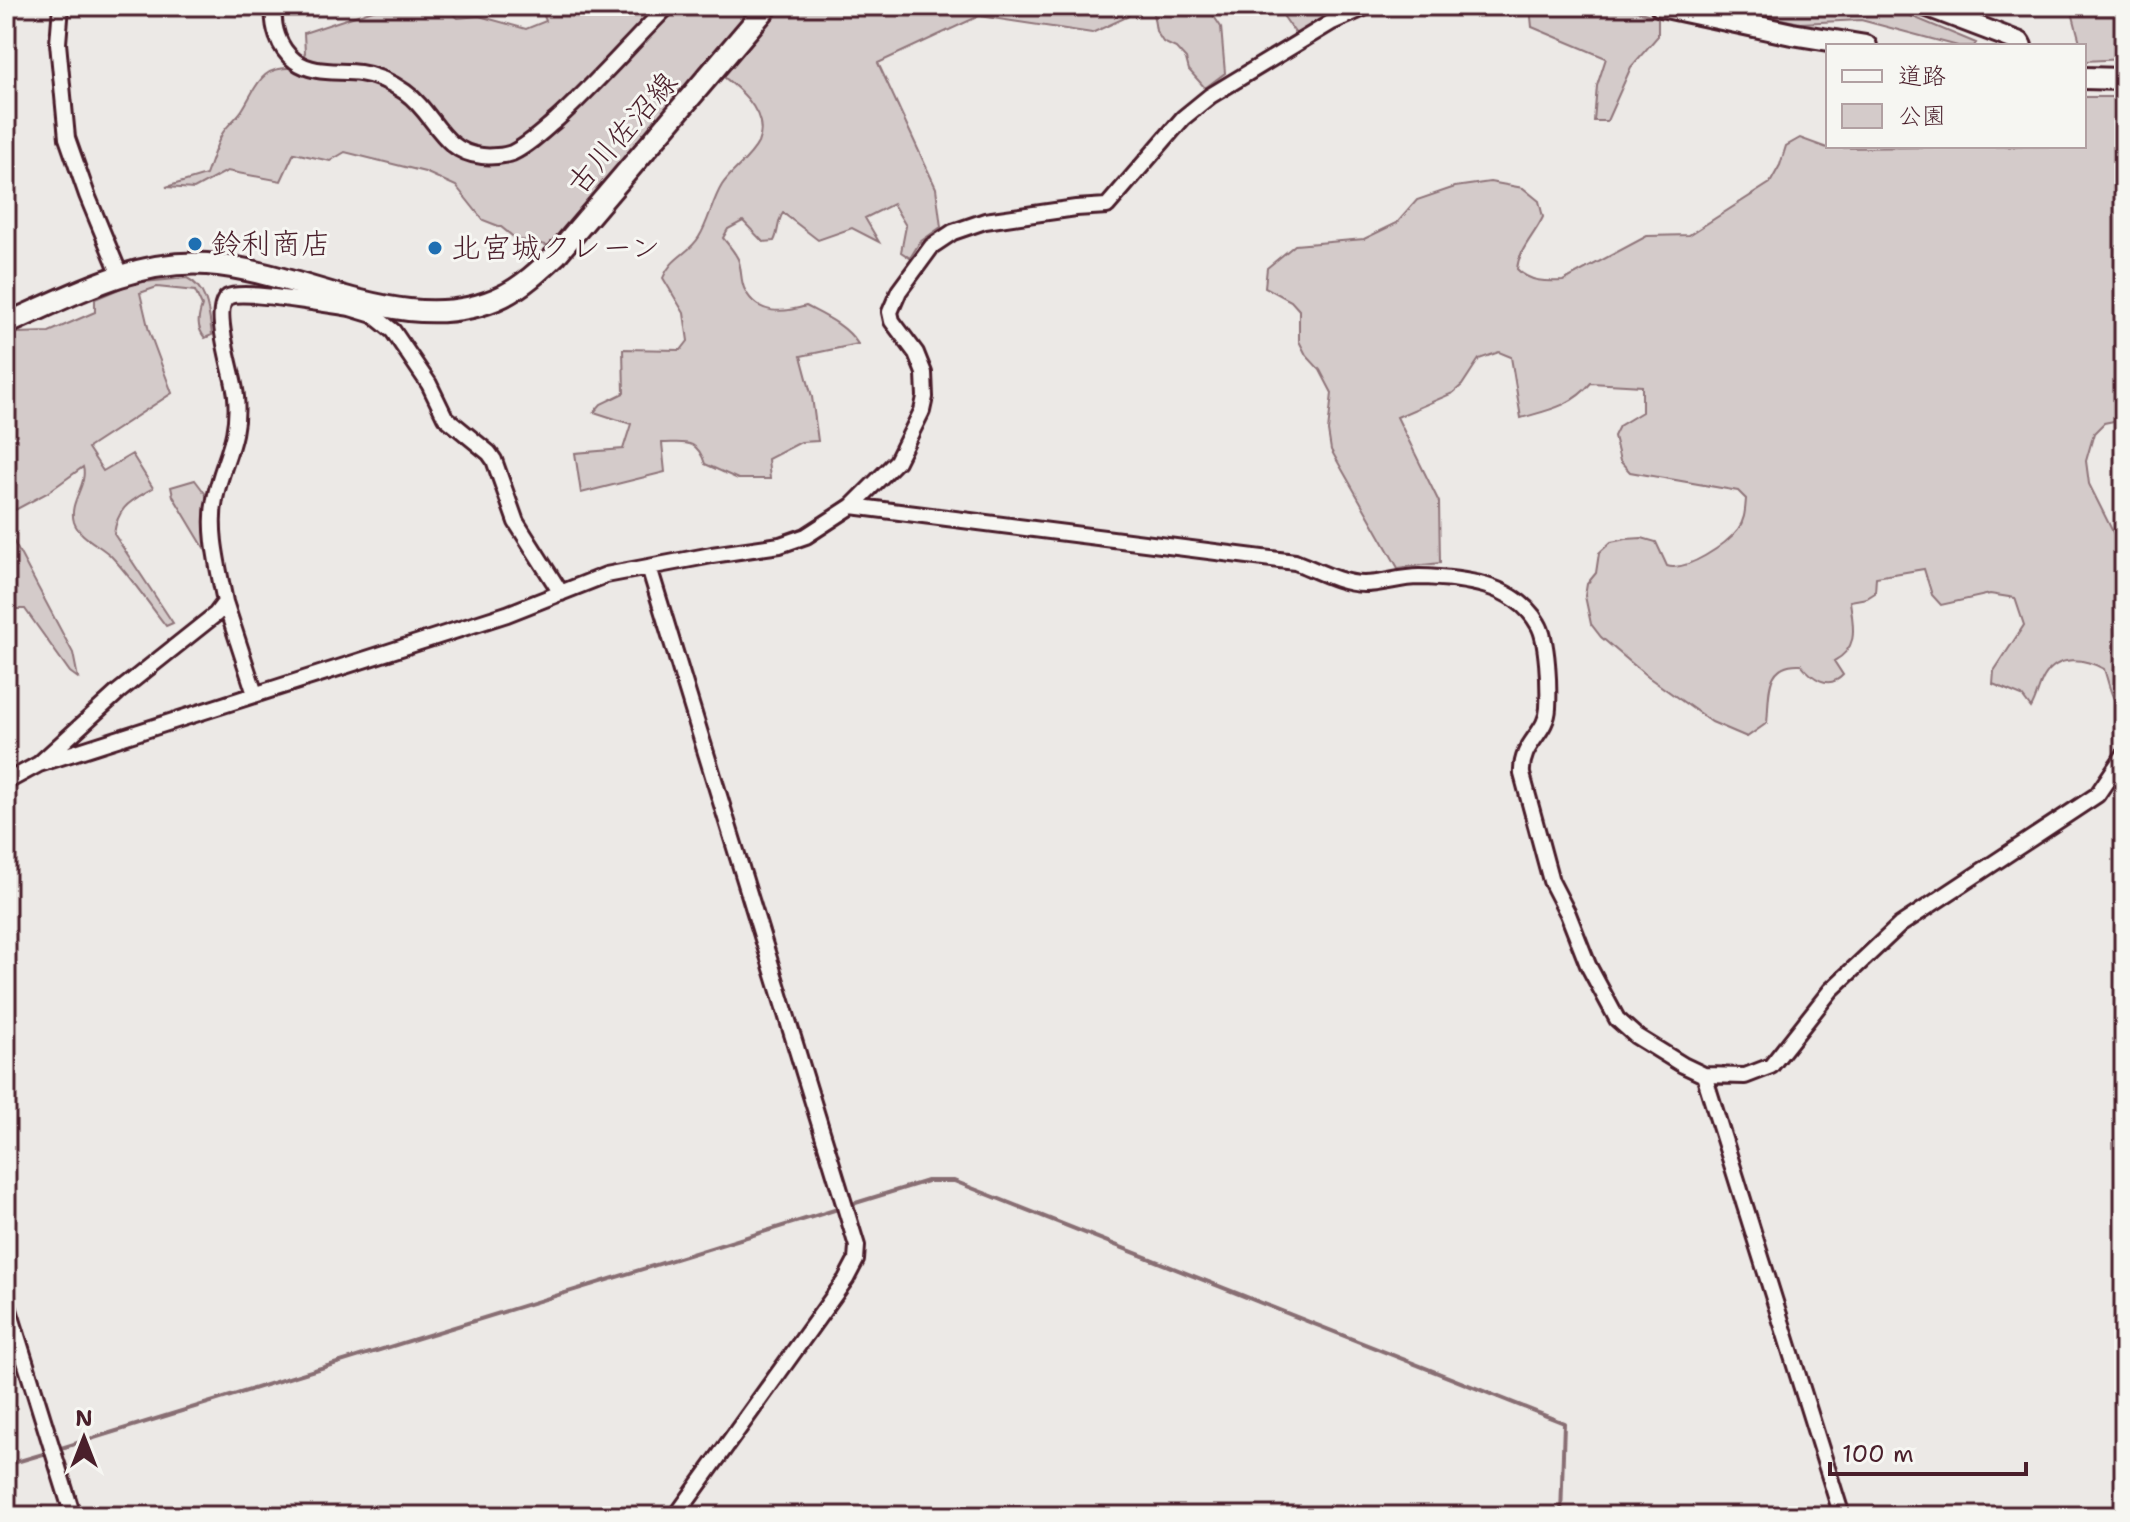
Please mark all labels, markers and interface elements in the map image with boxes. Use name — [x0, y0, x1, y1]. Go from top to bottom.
legend — [1826, 44, 2086, 148]
text: 道路 — [1898, 60, 1946, 92]
street label: 古川佐沼線 — [557, 63, 686, 203]
text: 公園 — [1898, 100, 1946, 132]
place label: 鈴利商店 — [211, 223, 331, 264]
place label: 北宮城クレーン — [451, 227, 660, 268]
marker: 鈴利商店 — [186, 235, 204, 253]
marker: 北宮城クレーン — [426, 239, 444, 257]
north arrow — [44, 1398, 124, 1478]
text: N — [75, 1404, 93, 1433]
scale bar — [1830, 1426, 2026, 1476]
text: 100 m — [1842, 1438, 1914, 1470]

